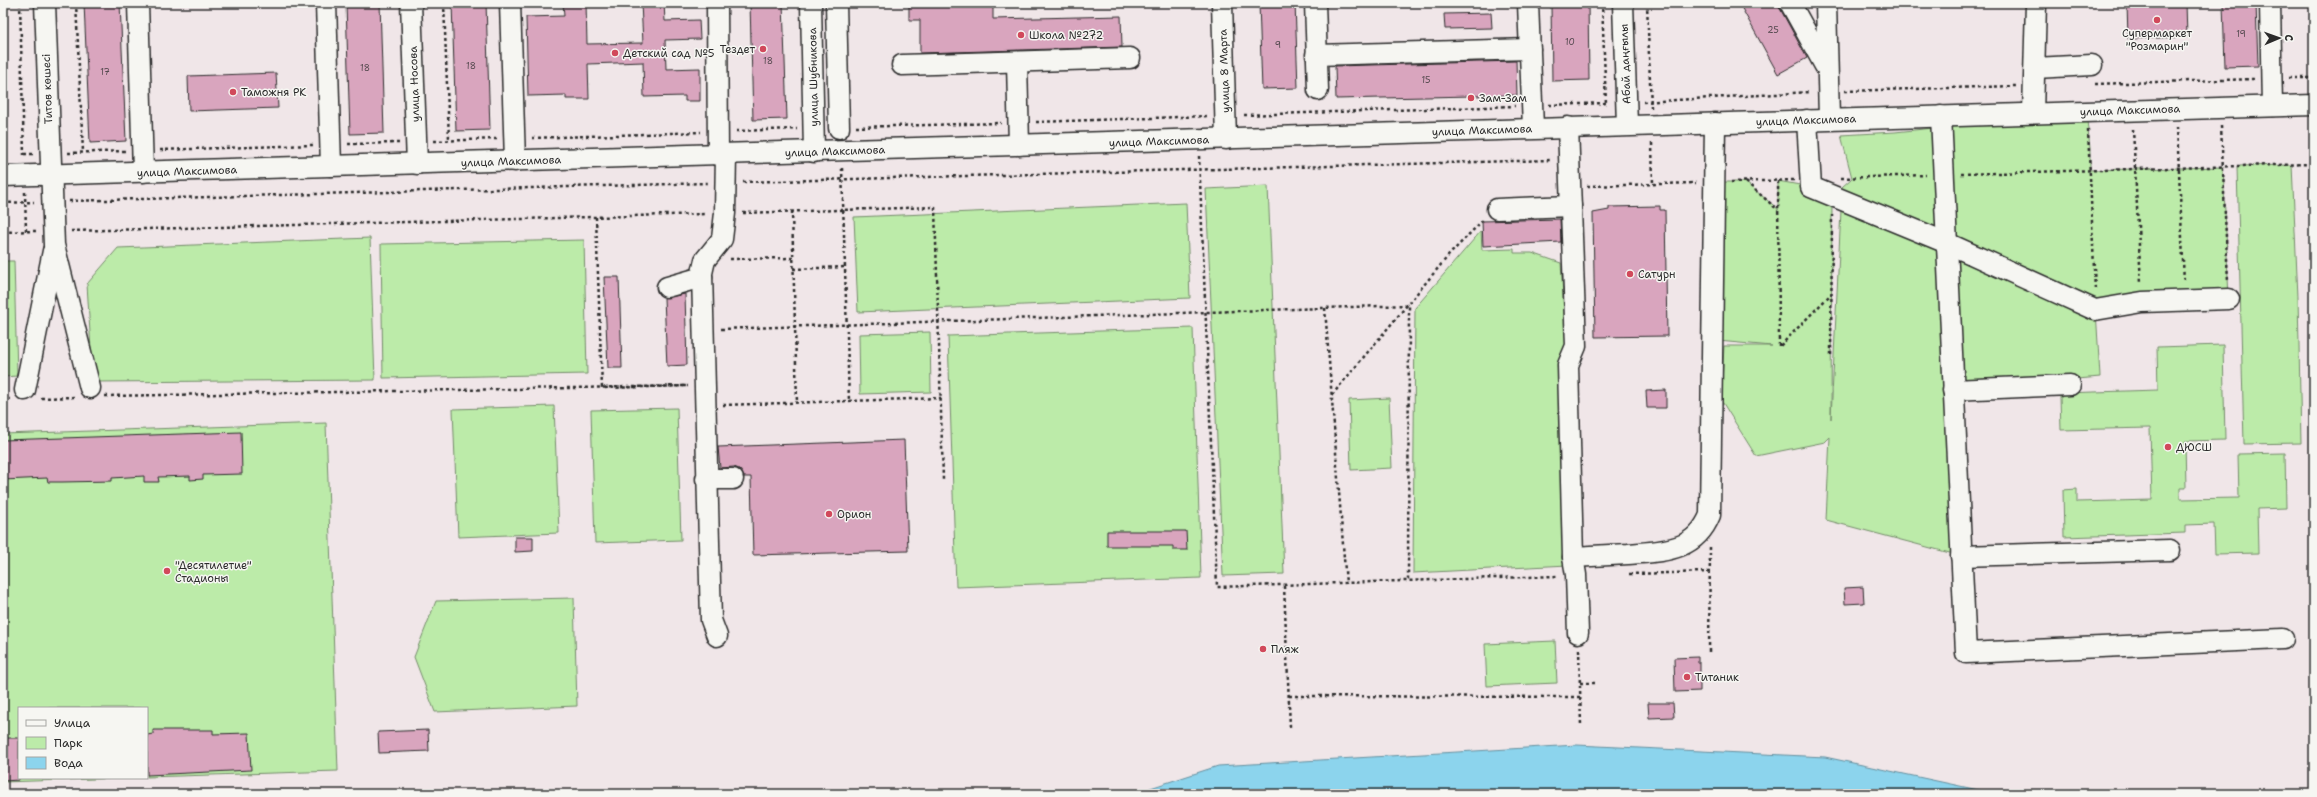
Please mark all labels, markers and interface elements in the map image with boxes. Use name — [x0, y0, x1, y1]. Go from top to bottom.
marker: Супермаркет "Розмарин" — [2152, 15, 2162, 25]
north arrow — [2259, 18, 2299, 58]
street label: Абай даңғылы — [1617, 24, 1634, 104]
house number: 25 — [1767, 24, 1779, 36]
place label: Супермаркет "Розмарин" — [2122, 26, 2192, 54]
street label: улица Шубникова — [805, 27, 822, 127]
place label: Школа №272 — [1029, 28, 1103, 43]
house number: 19 — [2236, 28, 2246, 40]
street label: улица 8 Марта — [1216, 29, 1233, 113]
marker: Школа №272 — [1016, 30, 1026, 40]
text: С — [2281, 34, 2296, 42]
house number: 10 — [1565, 36, 1575, 48]
house number: 9 — [1275, 39, 1281, 51]
place label: Тездет — [720, 42, 755, 57]
marker: Тездет — [758, 44, 768, 54]
street label: улица Носова — [406, 46, 423, 122]
place label: Детский сад №5 — [623, 46, 715, 61]
marker: Детский сад №5 — [610, 48, 620, 58]
street label: Титов көшесі — [39, 53, 56, 124]
house number: 18 — [763, 55, 773, 67]
house number: 18 — [466, 60, 476, 72]
house number: 18 — [360, 62, 370, 74]
house number: 17 — [100, 66, 110, 78]
house number: 15 — [1421, 74, 1431, 86]
place label: Таможня РК — [241, 85, 306, 100]
marker: Таможня РК — [228, 87, 238, 97]
place label: Зам-Зам — [1479, 91, 1527, 106]
marker: Зам-Зам — [1466, 93, 1476, 103]
street label: улица Максимова — [2080, 101, 2181, 120]
street label: улица Максимова — [1756, 111, 1857, 130]
street label: улица Максимова — [1432, 121, 1533, 140]
street label: улица Максимова — [1109, 132, 1210, 151]
street label: улица Максимова — [785, 142, 886, 161]
street label: улица Максимова — [461, 152, 562, 171]
street label: улица Максимова — [137, 162, 238, 181]
place label: Сатурн — [1638, 267, 1676, 282]
marker: Сатурн — [1625, 269, 1635, 279]
place label: ДЮСШ — [2176, 440, 2212, 455]
marker: ДЮСШ — [2163, 442, 2173, 452]
place label: Орион — [837, 507, 871, 522]
marker: Орион — [824, 509, 834, 519]
place label: "Десятилетие" Стадионы — [175, 558, 252, 586]
marker: "Десятилетие" Стадионы — [162, 566, 172, 576]
place label: Пляж — [1271, 642, 1299, 657]
marker: Пляж — [1258, 644, 1268, 654]
place label: Титаник — [1695, 670, 1739, 685]
marker: Титаник — [1682, 672, 1692, 682]
legend — [18, 707, 148, 779]
text: Улица — [54, 715, 91, 731]
text: Парк — [54, 735, 83, 751]
text: Вода — [54, 755, 83, 771]

